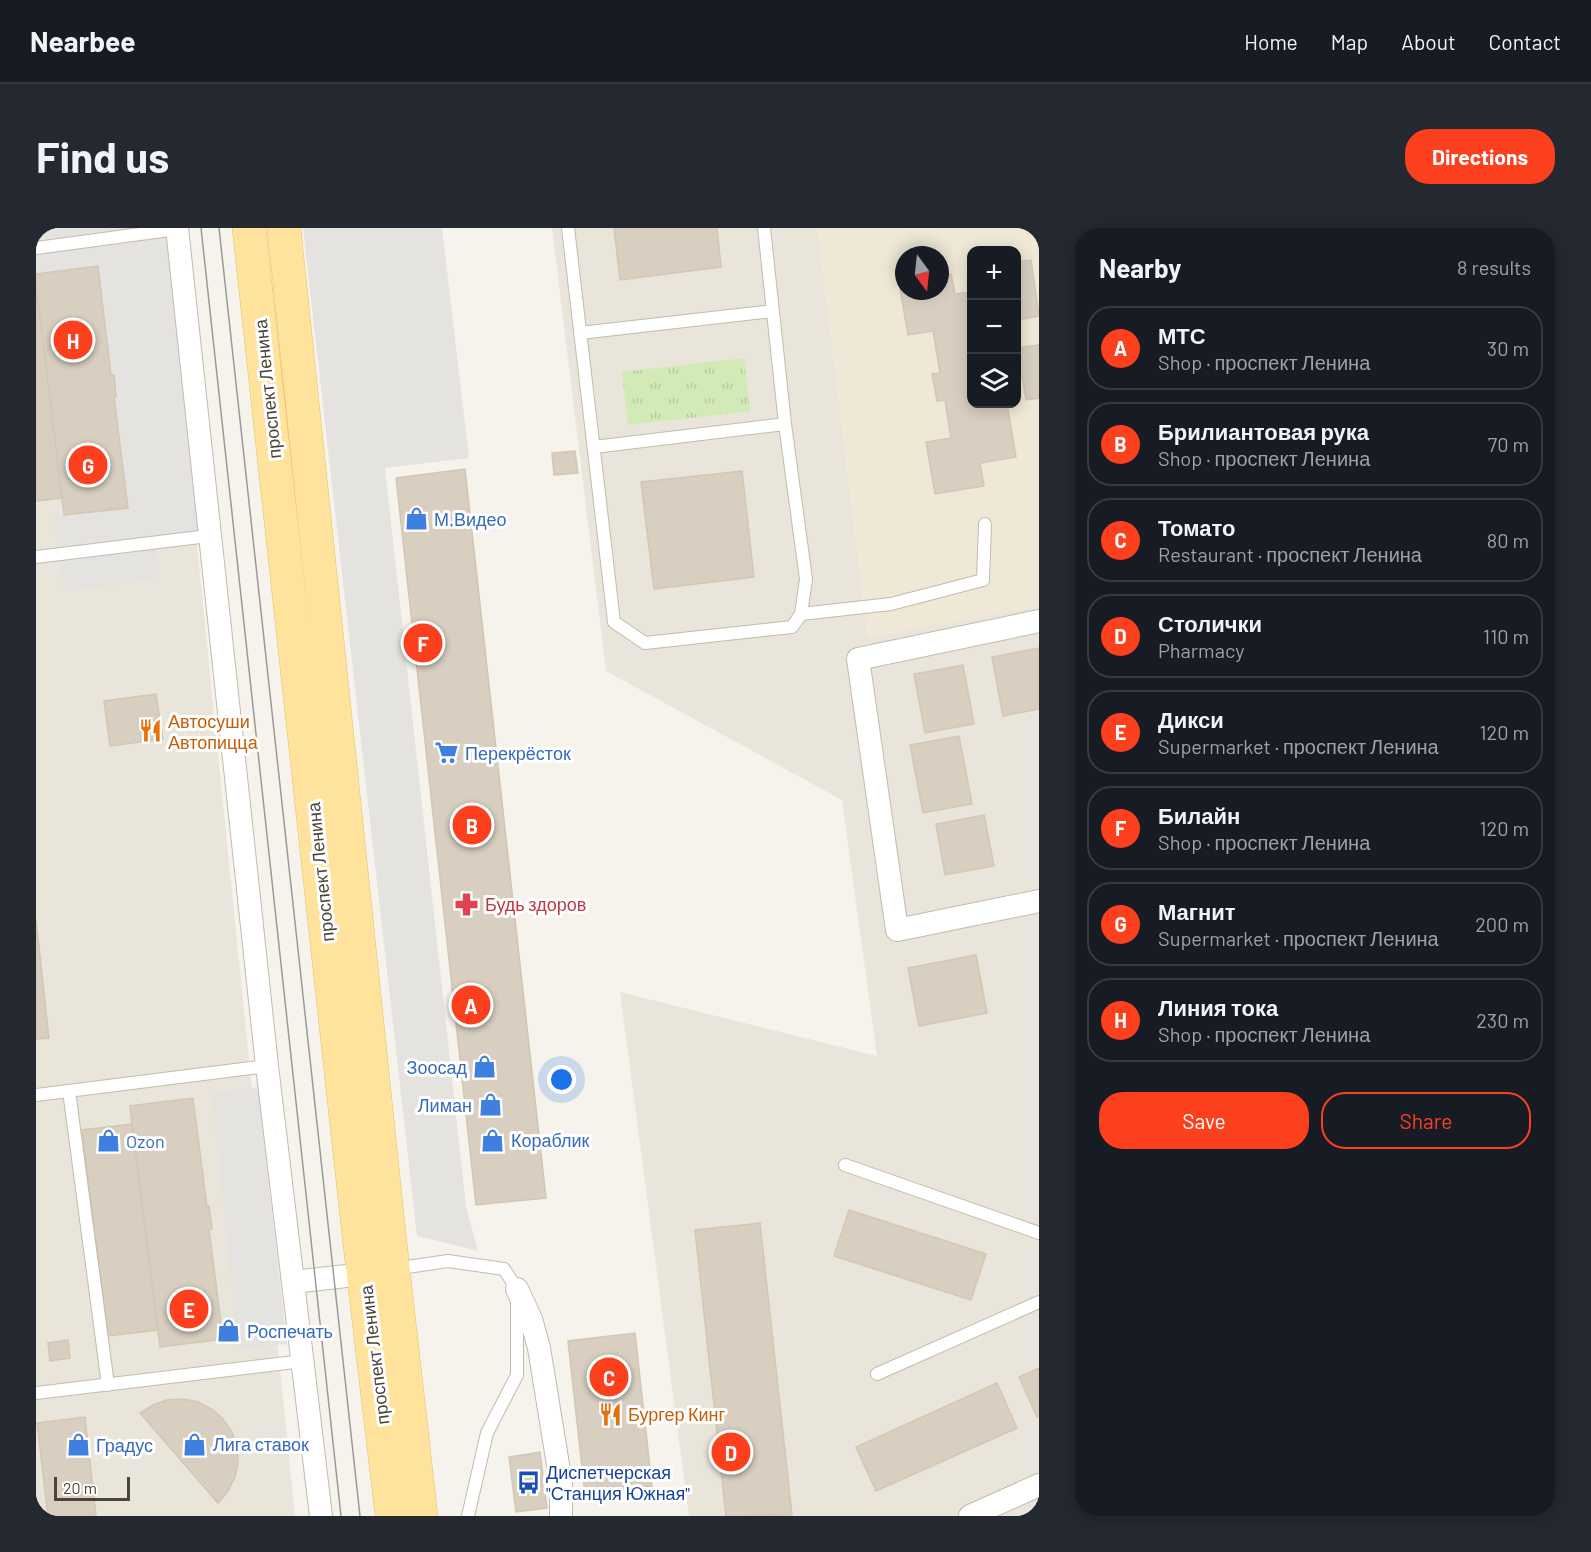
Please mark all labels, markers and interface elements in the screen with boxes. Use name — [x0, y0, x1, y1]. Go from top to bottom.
text: Nearbee — [30, 24, 136, 58]
text: Home — [1244, 29, 1298, 54]
text: Map — [1331, 29, 1368, 54]
text: About — [1401, 29, 1456, 54]
text: Contact — [1489, 29, 1561, 54]
button: Directions — [1405, 129, 1555, 184]
text: Find us — [36, 131, 169, 181]
north arrow — [895, 246, 949, 300]
map controls — [967, 246, 1021, 408]
button: + — [967, 246, 1021, 300]
text: Nearby — [1099, 252, 1181, 283]
text: 8 results — [1457, 255, 1531, 279]
button: − — [967, 300, 1021, 354]
street label: проспект Ленина — [249, 317, 285, 460]
pin: H — [54, 318, 93, 362]
text: МТС — [1158, 322, 1206, 348]
text: A — [1114, 336, 1127, 360]
text: 30 m — [1487, 336, 1529, 360]
text: Shop · проспект Ленина — [1158, 350, 1370, 374]
button: layers — [967, 354, 1021, 408]
text: Брилиантовая рука — [1158, 418, 1369, 444]
text: B — [1114, 432, 1127, 456]
text: 70 m — [1488, 432, 1529, 456]
pin: G — [68, 442, 108, 488]
text: Shop · проспект Ленина — [1158, 446, 1370, 470]
shop icon: М.Видео — [403, 506, 429, 532]
place label: М.Видео — [434, 508, 507, 530]
text: Томато — [1158, 514, 1235, 540]
text: C — [1114, 528, 1127, 552]
text: 80 m — [1487, 528, 1529, 552]
text: Restaurant · проспект Ленина — [1158, 542, 1422, 566]
text: Столички — [1158, 610, 1262, 636]
pin: F — [404, 620, 442, 666]
text: D — [1114, 624, 1127, 648]
text: 110 m — [1483, 624, 1529, 648]
text: Pharmacy — [1158, 638, 1244, 662]
text: Дикси — [1158, 706, 1224, 732]
place label: Автосуши Автопицца — [168, 710, 259, 753]
restaurant icon: Автосуши Автопицца — [137, 718, 163, 744]
text: E — [1115, 720, 1126, 744]
text: 120 m — [1479, 720, 1529, 744]
text: Supermarket · проспект Ленина — [1158, 734, 1439, 758]
supermarket icon: Перекрёсток — [434, 740, 460, 766]
place label: Перекрёсток — [465, 742, 571, 764]
street label: проспект Ленина — [302, 800, 338, 943]
pin: B — [452, 802, 492, 848]
text: Билайн — [1158, 802, 1240, 828]
text: F — [1115, 816, 1126, 840]
text: 120 m — [1479, 816, 1529, 840]
text: Shop · проспект Ленина — [1158, 830, 1370, 854]
pharmacy icon: Будь здоров — [454, 891, 480, 917]
place label: Будь здоров — [485, 893, 586, 915]
text: Магнит — [1158, 898, 1236, 924]
text: G — [1114, 912, 1127, 936]
text: 200 m — [1475, 912, 1529, 936]
text: Supermarket · проспект Ленина — [1158, 926, 1439, 950]
pin: A — [452, 982, 490, 1028]
text: Линия тока — [1158, 994, 1278, 1020]
text: H — [1114, 1008, 1127, 1032]
text: 230 m — [1476, 1008, 1529, 1032]
text: Shop · проспект Ленина — [1158, 1022, 1370, 1046]
shop icon: Зоосад — [472, 1054, 498, 1080]
place label: Зоосад — [407, 1056, 467, 1078]
your location — [547, 1065, 576, 1094]
shop icon: Лиман — [477, 1092, 503, 1118]
button: Save — [1099, 1092, 1309, 1149]
button: Share — [1321, 1092, 1531, 1149]
place label: Лиман — [418, 1094, 472, 1116]
shop icon: Кораблик — [480, 1127, 506, 1153]
shop icon: Ozon — [95, 1128, 121, 1154]
place label: Кораблик — [511, 1129, 590, 1151]
place label: Ozon — [126, 1130, 165, 1152]
street label: проспект Ленина — [354, 1283, 393, 1426]
pin: E — [170, 1286, 208, 1332]
shop icon: Роспечать — [216, 1318, 242, 1344]
place label: Роспечать — [247, 1320, 333, 1342]
pin: C — [590, 1354, 628, 1400]
restaurant icon: Бургер Кинг — [597, 1401, 623, 1427]
place label: Бургер Кинг — [628, 1403, 725, 1425]
pin: D — [712, 1430, 750, 1474]
shop icon: Лига ставок — [182, 1431, 208, 1457]
shop icon: Градус — [65, 1432, 91, 1458]
place label: Лига ставок — [213, 1433, 309, 1455]
place label: Градус — [96, 1434, 153, 1456]
place label: Диспетчерская "Станция Южная" — [546, 1461, 690, 1504]
bus stop icon: Диспетчерская "Станция Южная" — [515, 1469, 541, 1495]
scale bar — [54, 1474, 130, 1502]
text: 20 m — [63, 1478, 97, 1497]

